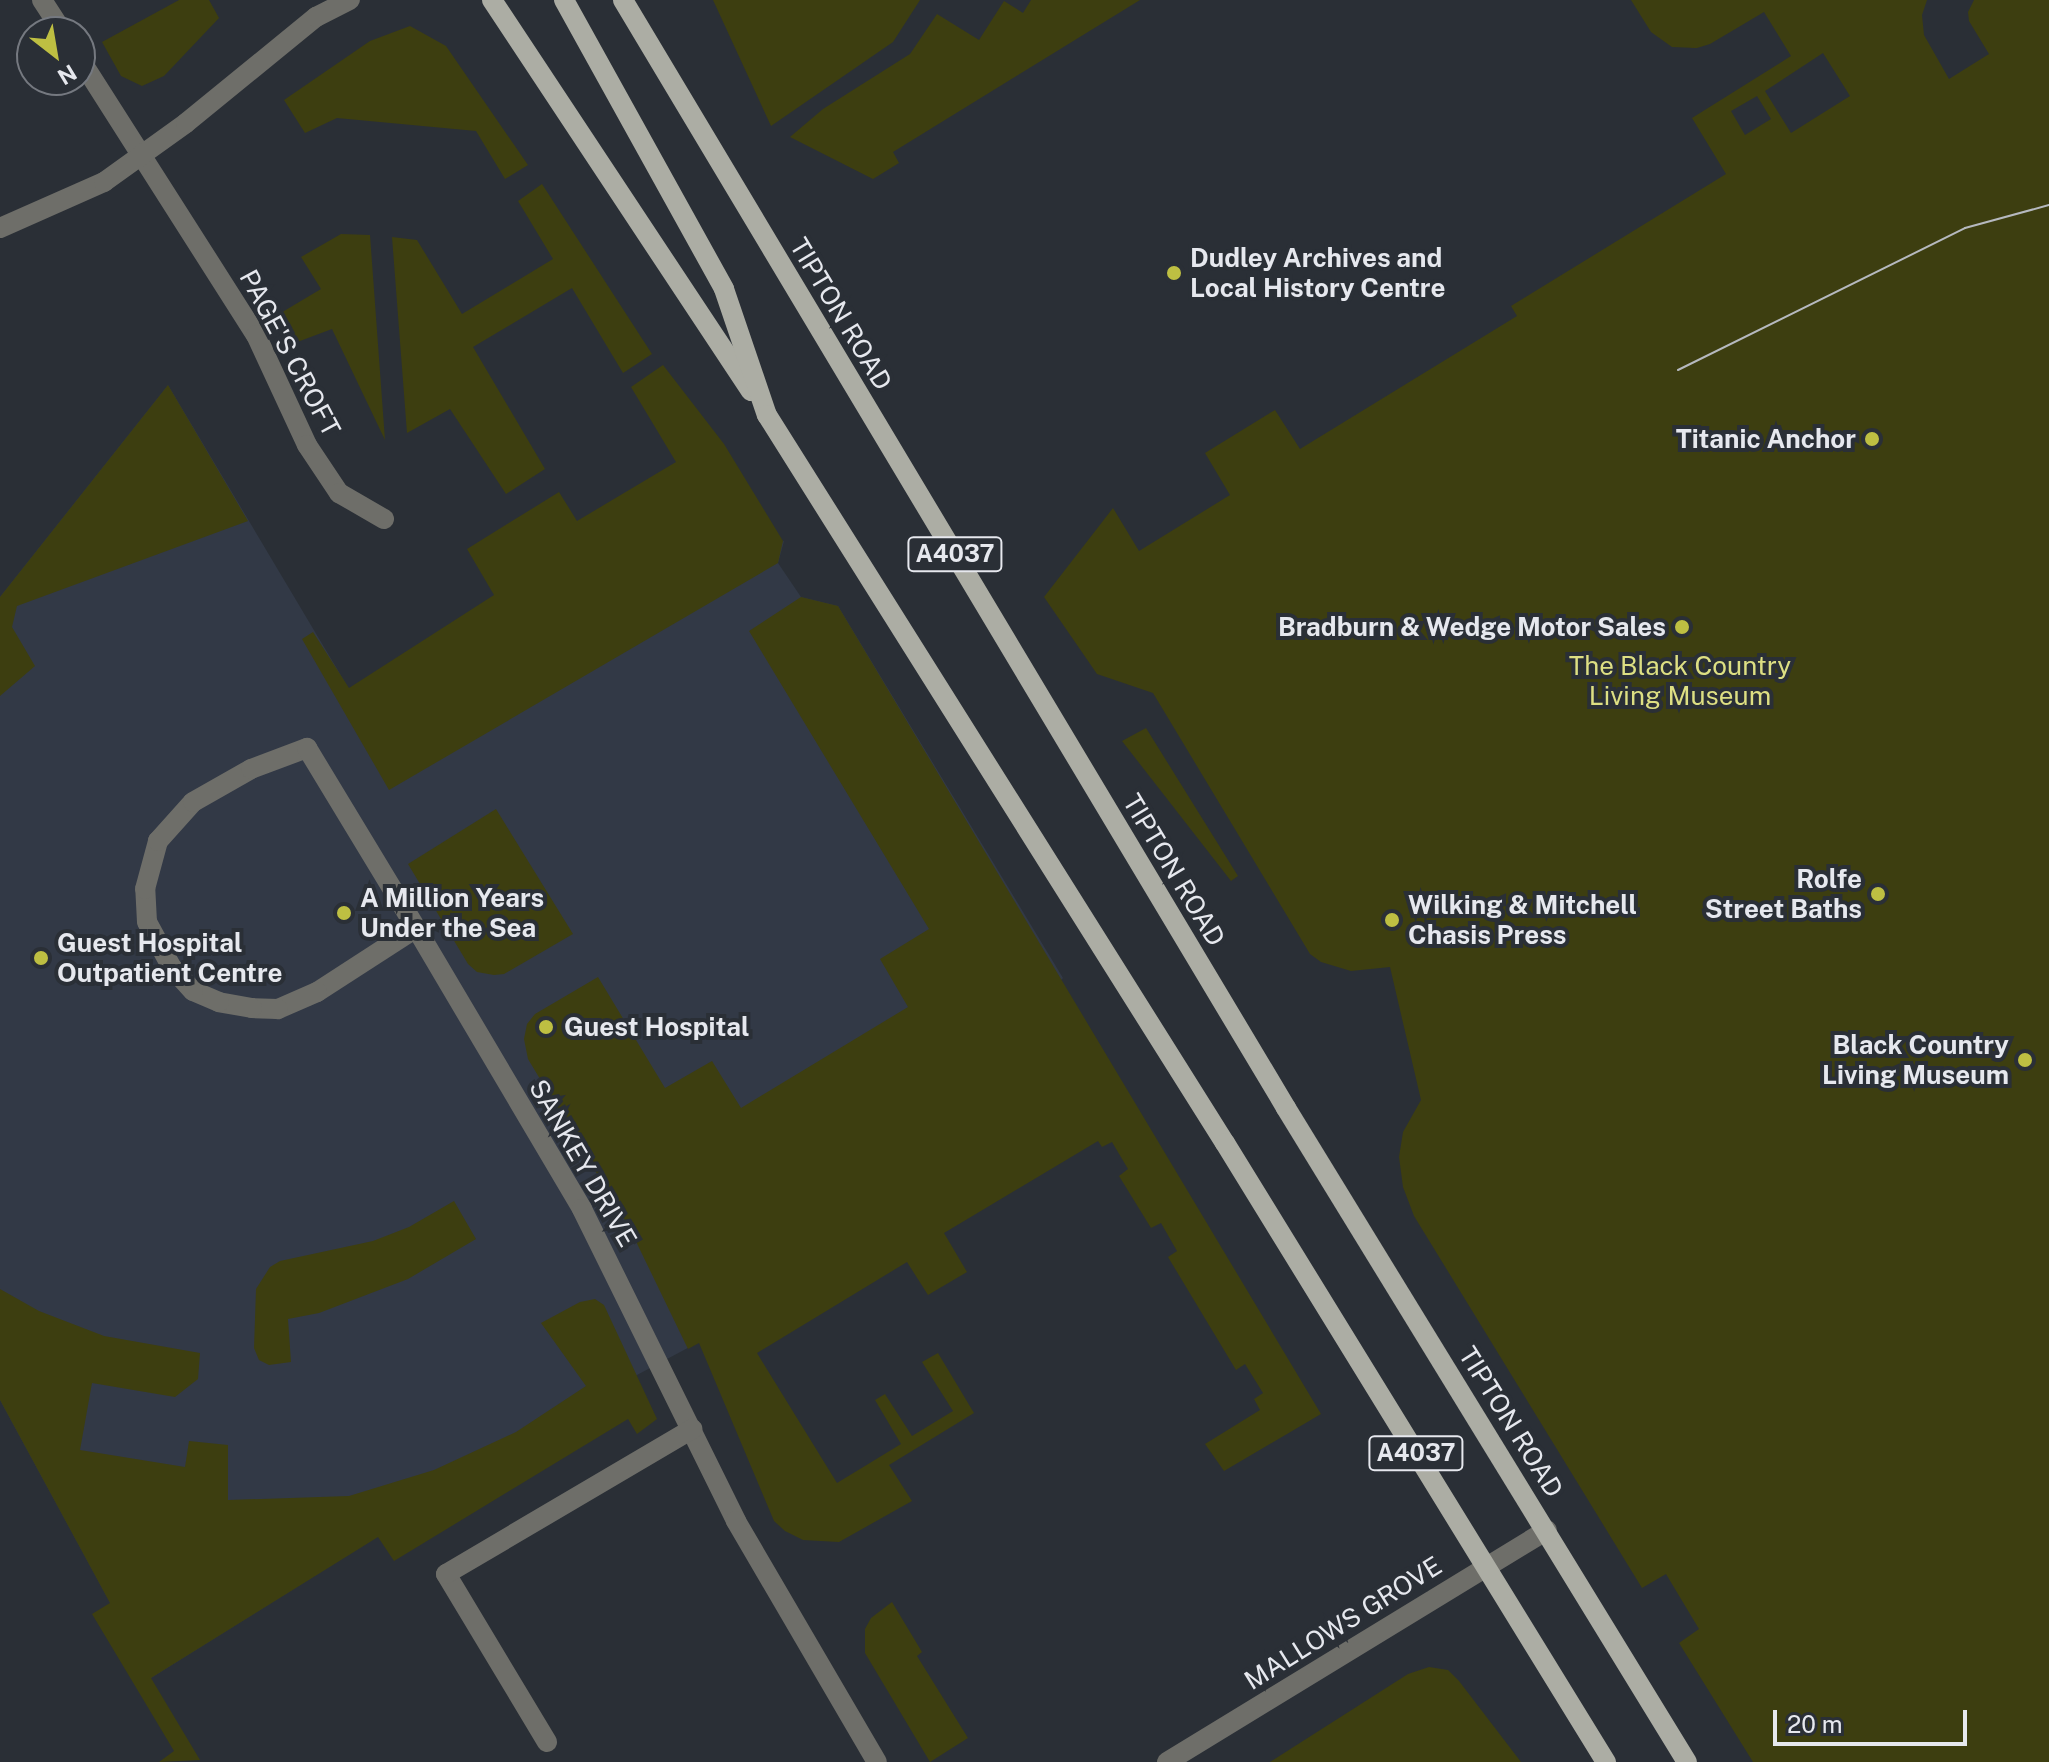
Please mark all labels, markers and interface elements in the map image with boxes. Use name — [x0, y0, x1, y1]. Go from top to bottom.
north arrow — [16, 16, 96, 96]
text: N — [53, 59, 81, 90]
street label: TIPTON ROAD — [783, 232, 899, 396]
place label: Dudley Archives and Local History Centre — [1190, 242, 1446, 304]
marker: Dudley Archives and Local History Centre — [1165, 264, 1183, 282]
street label: PAGE'S CROFT — [233, 265, 347, 441]
place label: Titanic Anchor — [1676, 423, 1856, 455]
marker: Titanic Anchor — [1863, 430, 1881, 448]
road number: A4037 — [907, 534, 1003, 574]
place label: Bradburn & Wedge Motor Sales — [1277, 611, 1666, 643]
marker: Bradburn & Wedge Motor Sales — [1673, 618, 1691, 636]
park label: The Black Country Living Museum — [1569, 650, 1791, 712]
street label: TIPTON ROAD — [1116, 788, 1232, 952]
place label: Rolfe Street Baths — [1705, 863, 1862, 924]
place label: A Million Years Under the Sea — [360, 882, 544, 944]
marker: Rolfe Street Baths — [1869, 885, 1887, 903]
place label: Wilking & Mitchell Chasis Press — [1408, 889, 1637, 950]
marker: A Million Years Under the Sea — [335, 904, 353, 922]
marker: Wilking & Mitchell Chasis Press — [1383, 911, 1401, 929]
place label: Guest Hospital Outpatient Centre — [57, 927, 283, 988]
marker: Guest Hospital Outpatient Centre — [32, 949, 50, 967]
place label: Guest Hospital — [564, 1011, 750, 1043]
marker: Guest Hospital — [535, 1016, 557, 1038]
place label: Black Country Living Museum — [1822, 1029, 2009, 1090]
marker: Black Country Living Museum — [2016, 1051, 2034, 1069]
street label: SANKEY DRIVE — [522, 1074, 644, 1252]
street label: TIPTON ROAD — [1452, 1341, 1570, 1503]
road number: A4037 — [1368, 1433, 1464, 1473]
street label: MALLOWS GROVE — [1239, 1550, 1447, 1696]
scale bar — [1777, 1694, 1971, 1744]
text: 20 m — [1787, 1710, 1843, 1738]

